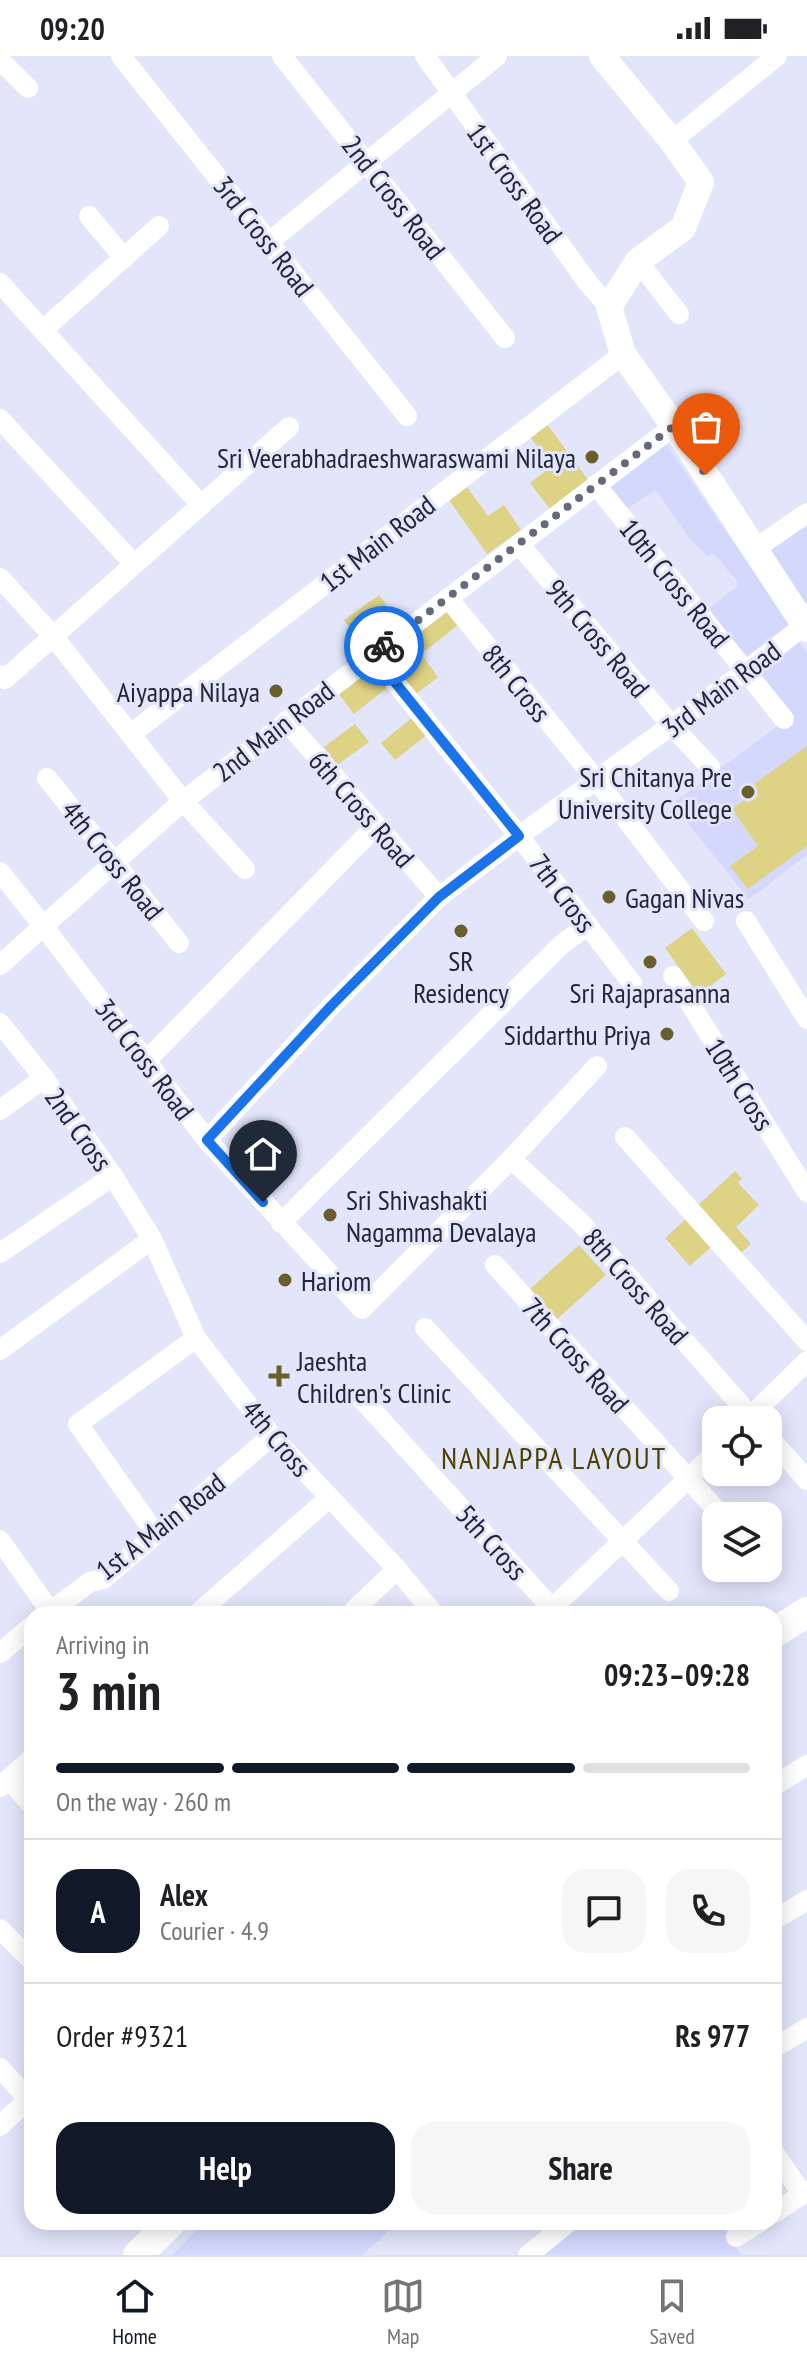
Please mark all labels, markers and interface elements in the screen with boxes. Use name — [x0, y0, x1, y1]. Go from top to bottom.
text: 09:20 — [40, 9, 105, 48]
street label: 1st Cross Road — [459, 115, 571, 251]
street label: 2nd Cross Road — [334, 127, 454, 267]
street label: 3rd Cross Road — [205, 168, 323, 304]
pin — [672, 393, 740, 475]
icon: bag — [684, 405, 728, 449]
place label: Sri Veerabhadraeshwaraswami Nilaya — [217, 439, 576, 476]
marker: Sri Veerabhadraeshwaraswami Nilaya — [583, 448, 601, 466]
street label: 1st Main Road — [312, 486, 442, 600]
street label: 10th Cross Road — [612, 511, 738, 655]
street label: 9th Cross Road — [538, 571, 658, 705]
courier — [344, 606, 424, 686]
icon: bike — [362, 624, 406, 668]
street label: 3rd Main Road — [654, 632, 788, 746]
street label: 8th Cross — [474, 636, 560, 730]
street label: 2nd Main Road — [205, 672, 341, 790]
place label: Aiyappa Nilaya — [117, 673, 260, 710]
marker: Aiyappa Nilaya — [267, 682, 285, 700]
street label: 6th Cross Road — [301, 743, 423, 875]
place label: Sri Chitanya Pre University College — [558, 758, 732, 827]
marker: Sri Chitanya Pre University College — [739, 783, 757, 801]
street label: 4th Cross Road — [53, 793, 173, 927]
street label: 7th Cross — [521, 846, 605, 940]
place label: Gagan Nivas — [625, 879, 744, 916]
marker: Gagan Nivas — [600, 888, 618, 906]
marker: SR Residency — [452, 922, 470, 940]
place label: SR Residency — [413, 942, 509, 1011]
marker: Sri Rajaprasanna — [641, 953, 659, 971]
place label: Sri Rajaprasanna — [569, 974, 731, 1011]
street label: 3rd Cross Road — [87, 991, 203, 1127]
place label: Siddarthu Priya — [504, 1016, 651, 1053]
marker: Siddarthu Priya — [658, 1025, 676, 1043]
street label: 10th Cross — [697, 1031, 783, 1137]
street label: 2nd Cross — [37, 1080, 121, 1178]
pin — [229, 1120, 297, 1202]
icon: home — [241, 1132, 285, 1176]
place label: Sri Shivashakti Nagamma Devalaya — [346, 1181, 536, 1250]
marker: Sri Shivashakti Nagamma Devalaya — [321, 1206, 339, 1224]
street label: 8th Cross Road — [575, 1220, 697, 1352]
place label: Hariom — [301, 1262, 371, 1299]
marker: Hariom — [276, 1271, 294, 1289]
street label: 7th Cross Road — [514, 1289, 638, 1421]
place label: Jaeshta Children's Clinic — [296, 1342, 451, 1411]
marker: Jaeshta Children's Clinic — [268, 1365, 290, 1387]
street label: 4th Cross — [234, 1392, 320, 1484]
map controls — [702, 1406, 782, 1582]
button: locate — [702, 1406, 782, 1486]
district label: NANJAPPA LAYOUT — [441, 1438, 667, 1477]
street label: 1st A Main Road — [88, 1464, 232, 1588]
street label: 5th Cross — [448, 1496, 536, 1588]
button: layers — [702, 1502, 782, 1582]
text: Arriving in — [56, 1628, 149, 1661]
text: 09:23–09:28 — [604, 1655, 750, 1694]
text: 3 min — [56, 1657, 161, 1724]
text: On the way · 260 m — [56, 1785, 231, 1818]
button: chat — [562, 1869, 646, 1953]
button: phone — [666, 1869, 750, 1953]
text: Alex — [160, 1875, 208, 1914]
text: A — [90, 1892, 106, 1931]
text: Courier · 4.9 — [160, 1914, 269, 1947]
text: Order #9321 — [56, 2016, 188, 2055]
text: Rs 977 — [675, 2016, 750, 2055]
button: Help — [56, 2122, 395, 2214]
button: Share — [411, 2122, 750, 2214]
tab: Home — [112, 2274, 157, 2350]
tab: Map — [381, 2274, 425, 2350]
tab: Saved — [649, 2274, 695, 2350]

